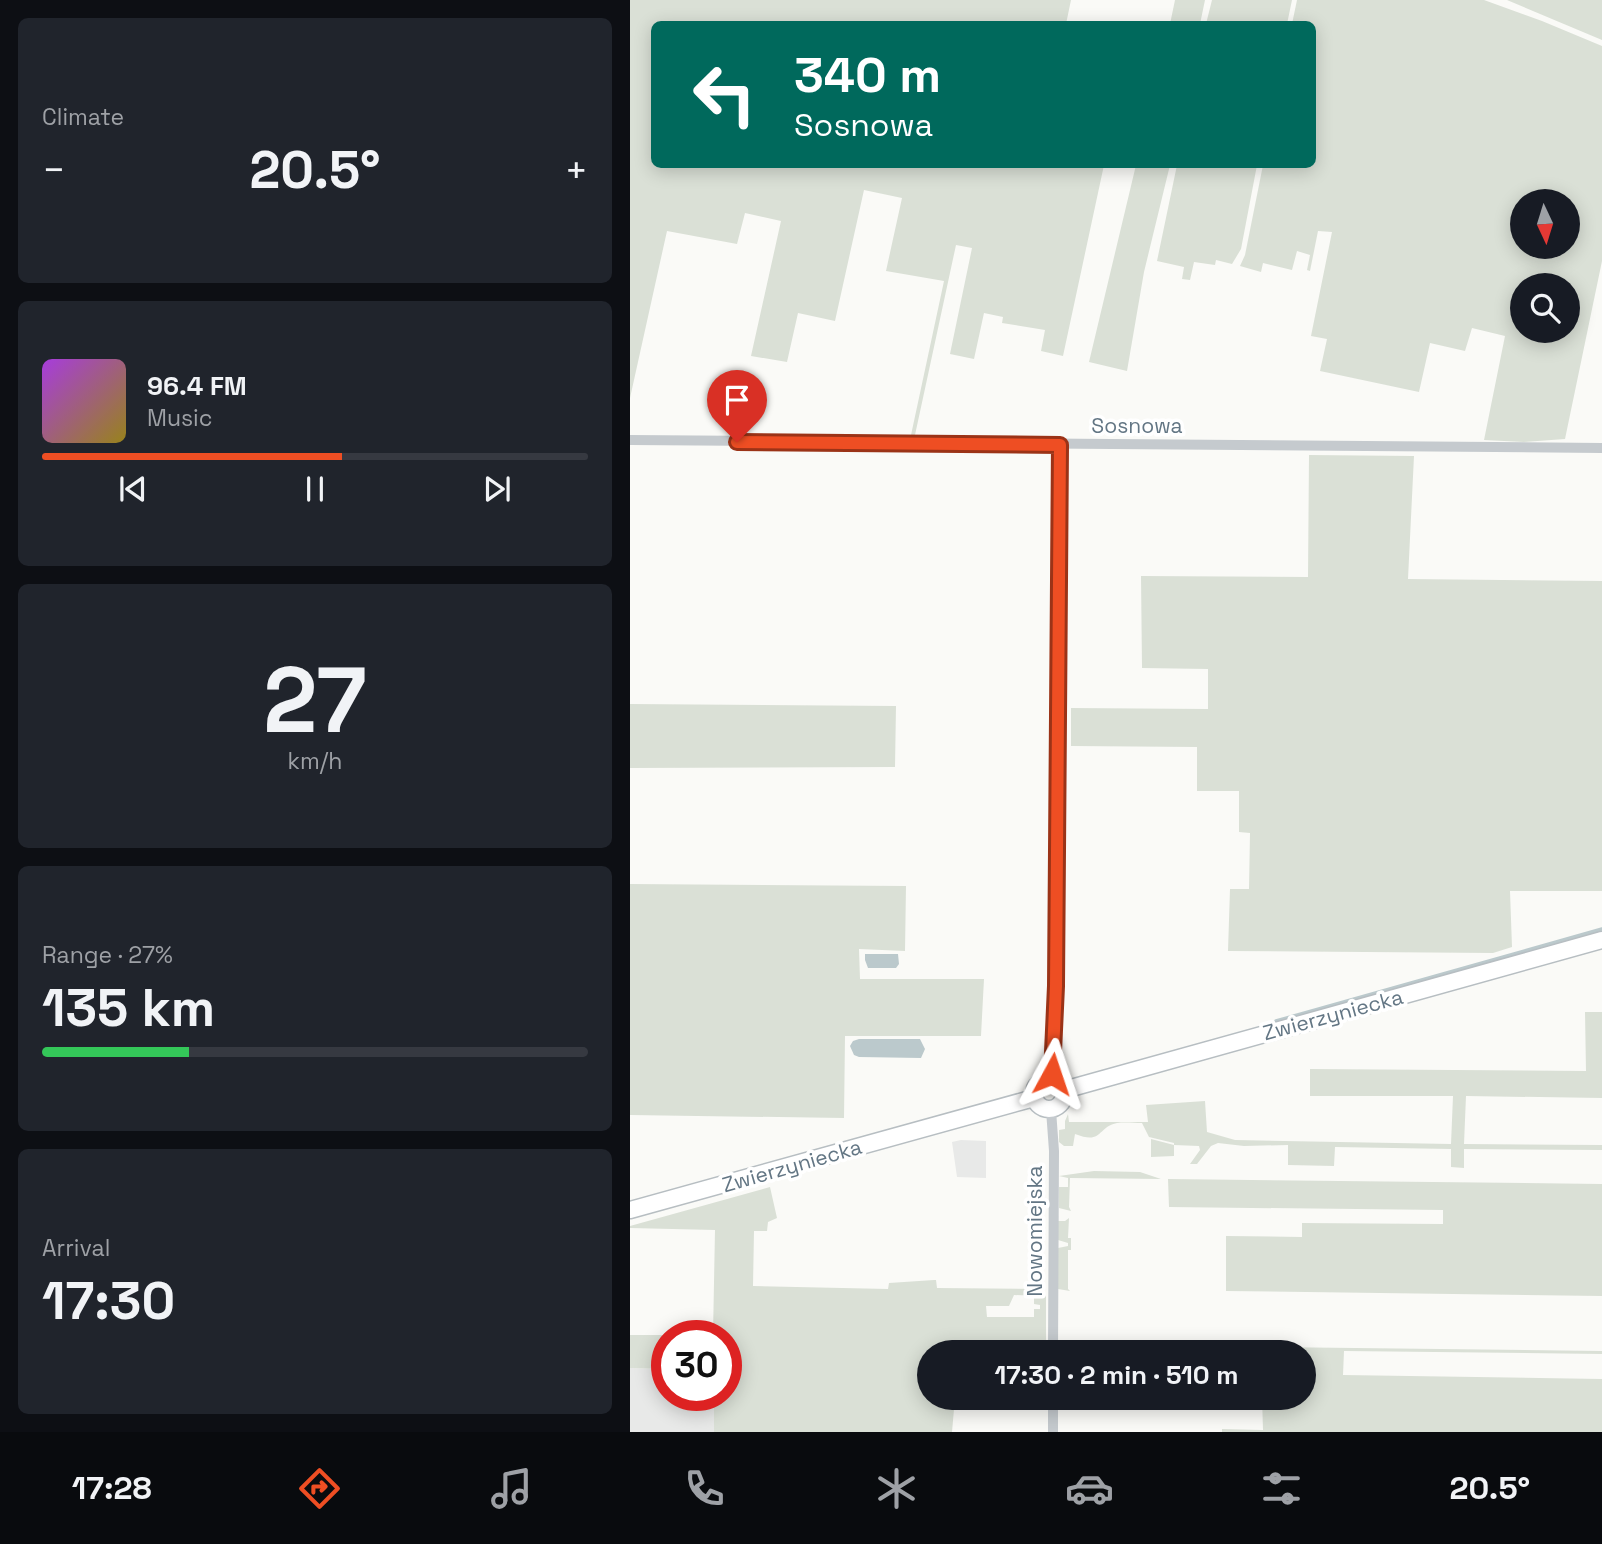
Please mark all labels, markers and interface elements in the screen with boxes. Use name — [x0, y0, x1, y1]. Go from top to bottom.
text: 340 m — [794, 44, 941, 106]
icon: left — [679, 49, 770, 140]
text: Climate — [42, 102, 124, 132]
text: Sosnowa — [794, 105, 933, 145]
text: 20.5° — [249, 137, 381, 203]
text: − — [42, 146, 66, 194]
text: + — [564, 146, 588, 194]
north arrow — [1510, 189, 1580, 259]
map controls — [1510, 189, 1580, 343]
button: search — [1510, 273, 1580, 343]
text: 96.4 FM — [147, 369, 247, 403]
pin — [707, 370, 767, 442]
icon: arrive — [718, 381, 756, 419]
text: Music — [147, 403, 212, 433]
street label: Sosnowa — [1091, 412, 1183, 439]
icon: previous — [114, 470, 152, 508]
icon: pause — [296, 470, 334, 508]
icon: next — [478, 470, 516, 508]
text: 27 — [263, 642, 367, 759]
text: km/h — [288, 746, 342, 776]
text: Range · 27% — [42, 940, 173, 970]
text: 135 km — [42, 975, 215, 1041]
street label: Zwierzyniecka — [1260, 983, 1406, 1046]
position arrow — [1015, 1037, 1089, 1111]
street label: Zwierzyniecka — [719, 1133, 865, 1198]
street label: Nowomiejska — [1021, 1165, 1048, 1297]
text: Arrival — [42, 1233, 110, 1263]
text: 17:30 — [42, 1268, 175, 1334]
speed limit sign: 30 — [651, 1320, 742, 1411]
text: 17:30 · 2 min · 510 m — [994, 1358, 1239, 1392]
icon: directions — [295, 1464, 344, 1513]
icon: music — [487, 1464, 536, 1513]
icon: phone — [680, 1464, 729, 1513]
icon: climate — [872, 1464, 921, 1513]
icon: car — [1065, 1464, 1114, 1513]
icon: filters — [1257, 1464, 1306, 1513]
text: 17:28 — [72, 1468, 152, 1508]
text: 20.5° — [1449, 1468, 1530, 1508]

